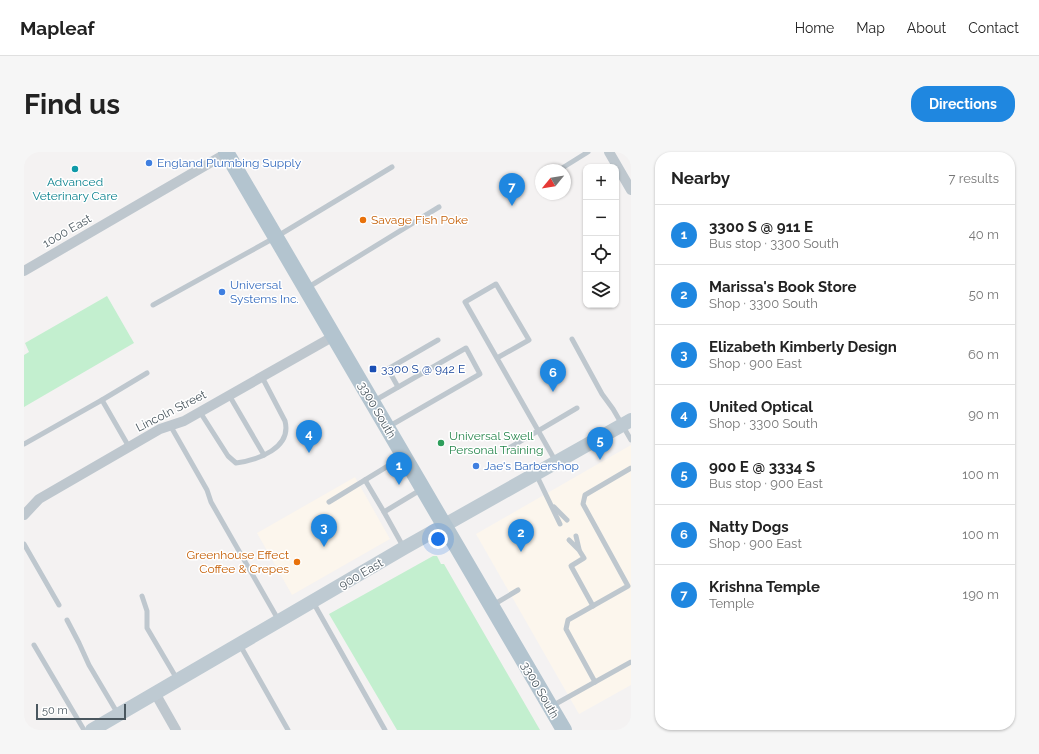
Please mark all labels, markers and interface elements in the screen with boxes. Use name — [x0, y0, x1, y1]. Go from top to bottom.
text: Mapleaf — [20, 17, 95, 39]
text: Home — [795, 20, 834, 36]
text: Map — [856, 20, 885, 36]
text: About — [907, 20, 946, 36]
text: Contact — [968, 20, 1019, 36]
button: Directions — [911, 86, 1015, 122]
text: Find us — [24, 88, 120, 121]
place label: England Plumbing Supply — [157, 156, 302, 170]
marker: England Plumbing Supply — [144, 158, 154, 168]
marker: Advanced Veterinary Care — [70, 164, 80, 174]
north arrow — [535, 164, 571, 200]
map controls — [583, 164, 619, 308]
button: + — [583, 164, 619, 200]
text: Nearby — [671, 168, 730, 188]
text: 7 results — [949, 171, 999, 186]
pin: 7 — [499, 173, 525, 206]
place label: Advanced Veterinary Care — [33, 175, 117, 203]
button: − — [583, 200, 619, 236]
street label: 1000 East — [40, 211, 94, 251]
place label: Savage Fish Poke — [371, 213, 468, 227]
marker: Savage Fish Poke — [358, 215, 368, 225]
text: 3300 S @ 911 E — [709, 218, 813, 236]
text: 1 — [681, 227, 687, 242]
text: 40 m — [969, 227, 999, 242]
button: locate — [583, 236, 619, 272]
text: Bus stop · 3300 South — [709, 236, 839, 251]
button: layers — [583, 272, 619, 308]
place label: Universal Systems Inc. — [230, 278, 299, 306]
text: Marissa's Book Store — [709, 278, 856, 296]
marker: Universal Systems Inc. — [217, 287, 227, 297]
text: 2 — [680, 287, 688, 302]
text: 50 m — [969, 287, 999, 302]
text: Shop · 3300 South — [709, 296, 818, 311]
text: Elizabeth Kimberly Design — [709, 338, 897, 356]
text: 3 — [680, 347, 688, 362]
text: 60 m — [968, 347, 999, 362]
text: Shop · 900 East — [709, 356, 802, 371]
pin: 6 — [540, 359, 566, 392]
place label: 3300 S @ 942 E — [381, 362, 465, 376]
marker: 3300 S @ 942 E — [368, 364, 378, 374]
street label: 3300 South — [355, 379, 399, 441]
street label: Lincoln Street — [134, 387, 208, 435]
text: United Optical — [709, 398, 813, 416]
text: 4 — [680, 407, 688, 422]
text: 90 m — [968, 407, 999, 422]
text: Shop · 3300 South — [709, 416, 818, 431]
pin: 4 — [296, 420, 322, 453]
pin: 5 — [587, 427, 613, 460]
place label: Universal Swell Personal Training — [449, 429, 543, 457]
marker: Universal Swell Personal Training — [436, 438, 446, 448]
pin: 1 — [386, 452, 412, 485]
text: 900 E @ 3334 S — [709, 458, 815, 476]
place label: Jae's Barbershop — [484, 459, 579, 473]
marker: Jae's Barbershop — [471, 461, 481, 471]
text: 5 — [680, 467, 688, 482]
text: 100 m — [962, 467, 999, 482]
text: Bus stop · 900 East — [709, 476, 823, 491]
pin: 3 — [311, 514, 337, 547]
text: Natty Dogs — [709, 518, 789, 536]
pin: 2 — [508, 519, 534, 552]
text: 6 — [680, 527, 688, 542]
text: 100 m — [962, 527, 999, 542]
your location — [428, 529, 448, 549]
text: Shop · 900 East — [709, 536, 802, 551]
place label: Greenhouse Effect Coffee & Crepes — [187, 548, 289, 576]
street label: 900 East — [337, 556, 385, 592]
marker: Greenhouse Effect Coffee & Crepes — [292, 557, 302, 567]
text: Krishna Temple — [709, 578, 820, 596]
text: 7 — [680, 587, 688, 602]
text: 190 m — [963, 587, 999, 602]
text: Temple — [709, 596, 754, 611]
street label: 3300 South — [518, 659, 562, 721]
scale bar — [36, 702, 126, 721]
text: 50 m — [42, 704, 68, 717]

